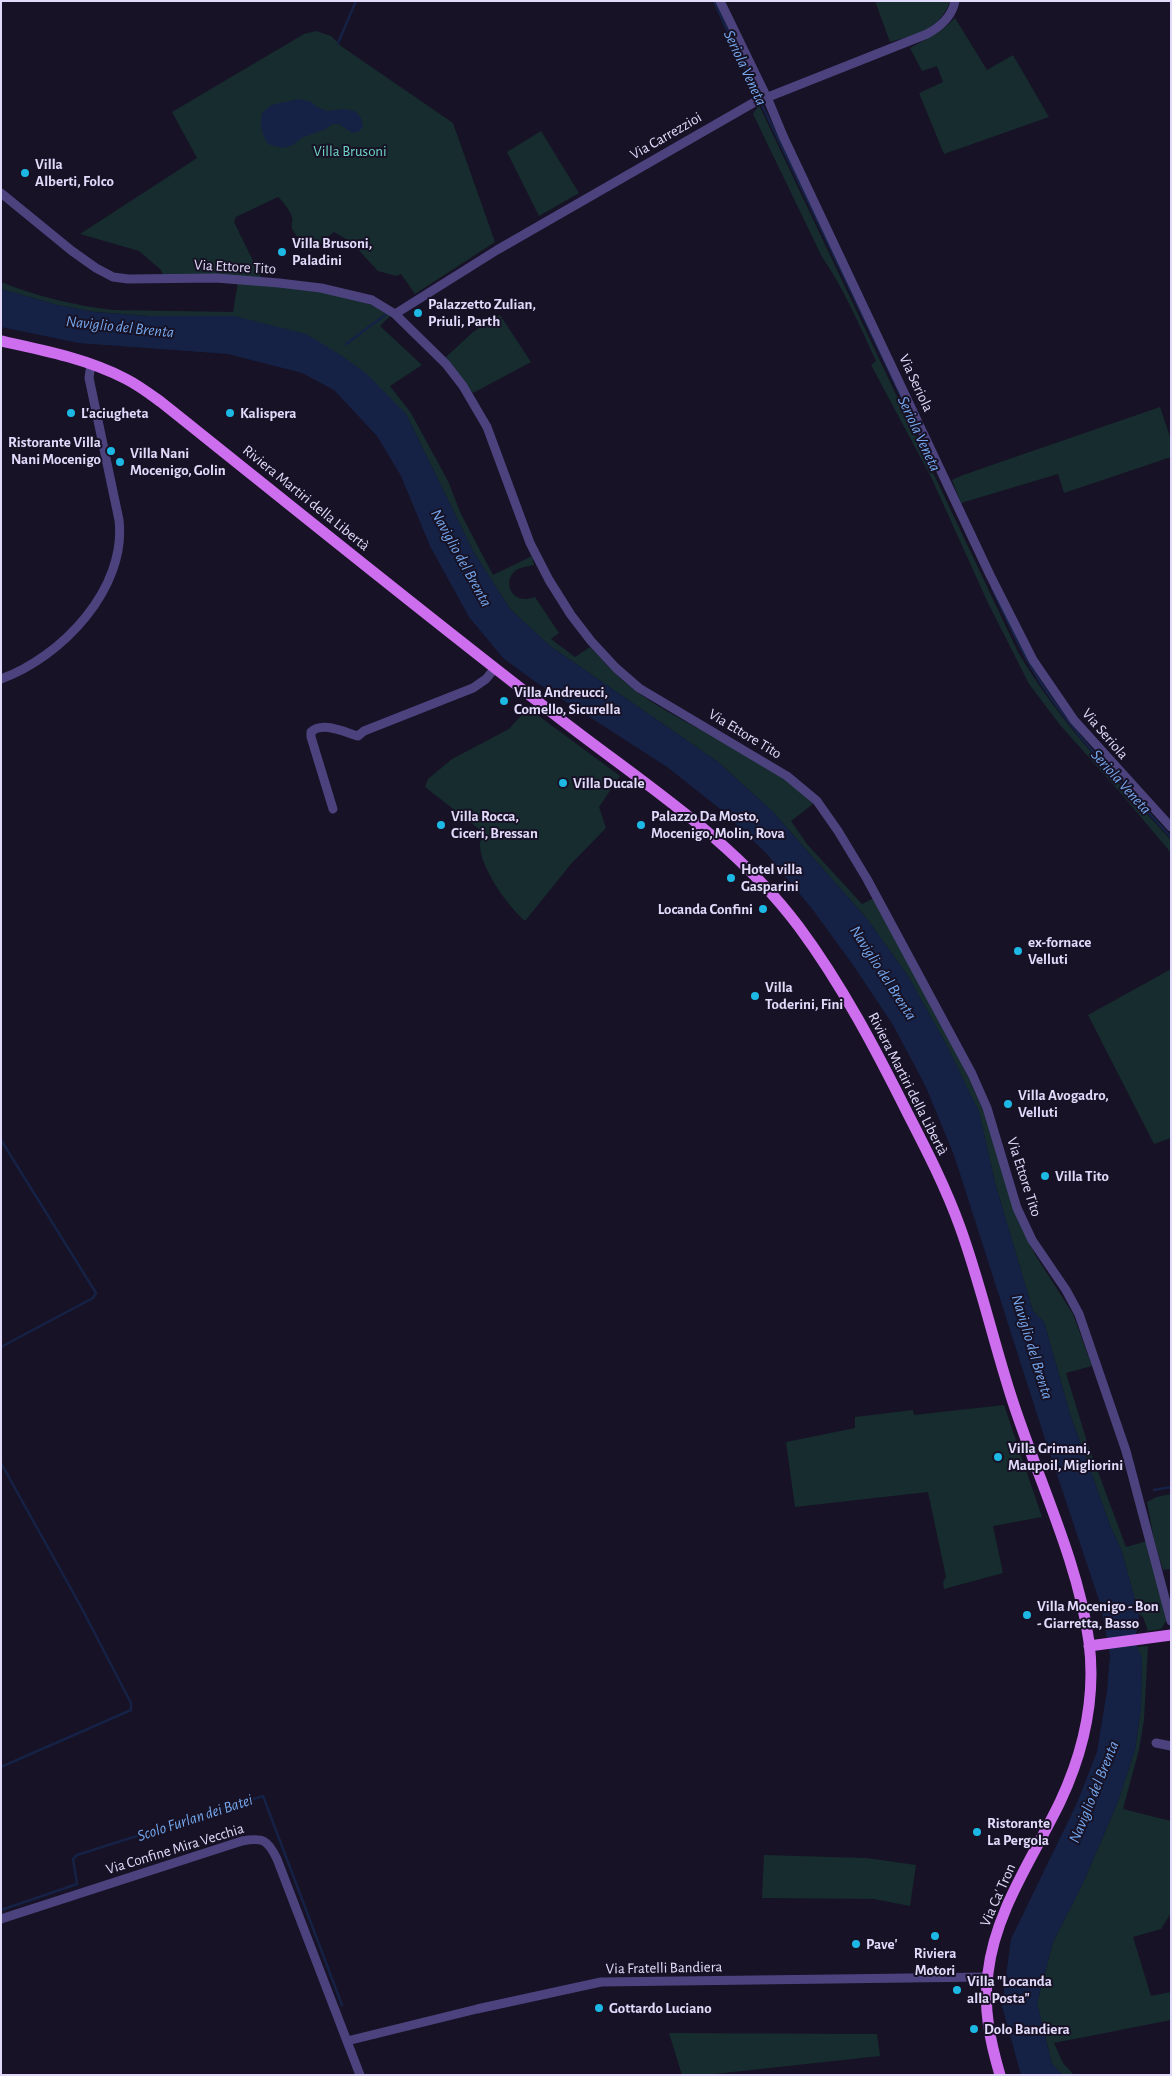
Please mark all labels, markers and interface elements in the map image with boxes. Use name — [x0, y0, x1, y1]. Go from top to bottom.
water label: Seriola Veneta — [719, 27, 771, 109]
street label: Via Carrezzioi — [627, 108, 705, 164]
park label: Villa Brusoni — [313, 142, 387, 160]
place label: Villa Alberti, Folco — [35, 155, 114, 190]
marker: Villa Alberti, Folco — [19, 167, 31, 179]
place label: Villa Brusoni, Paladini — [292, 234, 372, 269]
marker: Villa Brusoni, Paladini — [276, 246, 288, 258]
street label: Via Ettore Tito — [194, 256, 276, 278]
place label: Palazzetto Zulian, Priuli, Parth — [428, 295, 536, 330]
marker: Palazzetto Zulian, Priuli, Parth — [412, 307, 424, 319]
water label: Naviglio del Brenta — [65, 312, 175, 342]
street label: Via Seriola — [895, 351, 937, 415]
water label: Seriola Veneta — [893, 393, 945, 475]
place label: L'aciugheta — [81, 404, 149, 422]
place label: Kalispera — [240, 404, 297, 422]
marker: L'aciugheta — [65, 407, 77, 419]
marker: Kalispera — [224, 407, 236, 419]
place label: Ristorante Villa Nani Mocenigo — [8, 433, 101, 468]
street label: Riviera Martiri della Libertà — [239, 441, 373, 555]
place label: Villa Nani Mocenigo, Golin — [130, 444, 226, 479]
marker: Ristorante Villa Nani Mocenigo — [105, 445, 117, 457]
marker: Villa Nani Mocenigo, Golin — [114, 456, 126, 468]
water label: Naviglio del Brenta — [426, 506, 496, 610]
place label: Villa Andreucci, Comello, Sicurella — [514, 683, 621, 718]
marker: Villa Andreucci, Comello, Sicurella — [498, 695, 510, 707]
street label: Via Ettore Tito — [705, 705, 785, 763]
street label: Via Seriola — [1078, 705, 1132, 763]
water label: Seriola Veneta — [1087, 746, 1155, 818]
place label: Villa Ducale — [573, 774, 645, 792]
marker: Villa Ducale — [557, 777, 569, 789]
place label: Villa Rocca, Ciceri, Bressan — [451, 807, 538, 842]
place label: Palazzo Da Mosto, Mocenigo, Molin, Rova — [651, 807, 785, 842]
marker: Villa Rocca, Ciceri, Bressan — [435, 819, 447, 831]
marker: Palazzo Da Mosto, Mocenigo, Molin, Rova — [635, 819, 647, 831]
place label: Hotel villa Gasparini — [741, 860, 802, 895]
marker: Hotel villa Gasparini — [725, 872, 737, 884]
place label: Locanda Confini — [658, 900, 753, 918]
marker: Locanda Confini — [757, 903, 769, 915]
water label: Naviglio del Brenta — [845, 922, 921, 1024]
place label: ex-fornace Velluti — [1028, 933, 1091, 968]
marker: ex-fornace Velluti — [1012, 945, 1024, 957]
place label: Villa Toderini, Fini — [765, 978, 843, 1013]
marker: Villa Toderini, Fini — [749, 990, 761, 1002]
street label: Riviera Martiri della Libertà — [864, 1009, 952, 1159]
place label: Villa Avogadro, Velluti — [1018, 1086, 1109, 1121]
marker: Villa Avogadro, Velluti — [1002, 1098, 1014, 1110]
street label: Via Ettore Tito — [1003, 1135, 1045, 1219]
place label: Villa Tito — [1055, 1167, 1109, 1185]
marker: Villa Tito — [1039, 1170, 1051, 1182]
water label: Naviglio del Brenta — [1007, 1292, 1057, 1402]
place label: Villa Grimani, Maupoil, Migliorini — [1008, 1439, 1123, 1474]
marker: Villa Grimani, Maupoil, Migliorini — [992, 1451, 1004, 1463]
place label: Villa Mocenigo - Bon - Giarretta, Basso — [1037, 1597, 1159, 1632]
marker: Villa Mocenigo - Bon - Giarretta, Basso — [1021, 1609, 1033, 1621]
water label: Naviglio del Brenta — [1065, 1738, 1123, 1846]
water label: Scolo Furlan dei Batei — [135, 1790, 255, 1846]
place label: Ristorante La Pergola — [987, 1814, 1050, 1849]
street label: Via Confine Mira Vecchia — [104, 1819, 246, 1879]
marker: Ristorante La Pergola — [971, 1826, 983, 1838]
street label: Via Ca' Tron — [976, 1861, 1020, 1929]
marker: Riviera Motori — [929, 1930, 941, 1942]
place label: Pave' — [866, 1935, 897, 1953]
marker: Pave' — [850, 1938, 862, 1950]
place label: Riviera Motori — [914, 1944, 956, 1979]
street label: Via Fratelli Bandiera — [606, 1958, 722, 1978]
place label: Villa "Locanda alla Posta" — [967, 1972, 1052, 2007]
marker: Villa "Locanda alla Posta" — [951, 1984, 963, 1996]
place label: Gottardo Luciano — [609, 1999, 712, 2017]
marker: Gottardo Luciano — [593, 2002, 605, 2014]
place label: Dolo Bandiera — [984, 2020, 1070, 2038]
marker: Dolo Bandiera — [968, 2023, 980, 2035]

